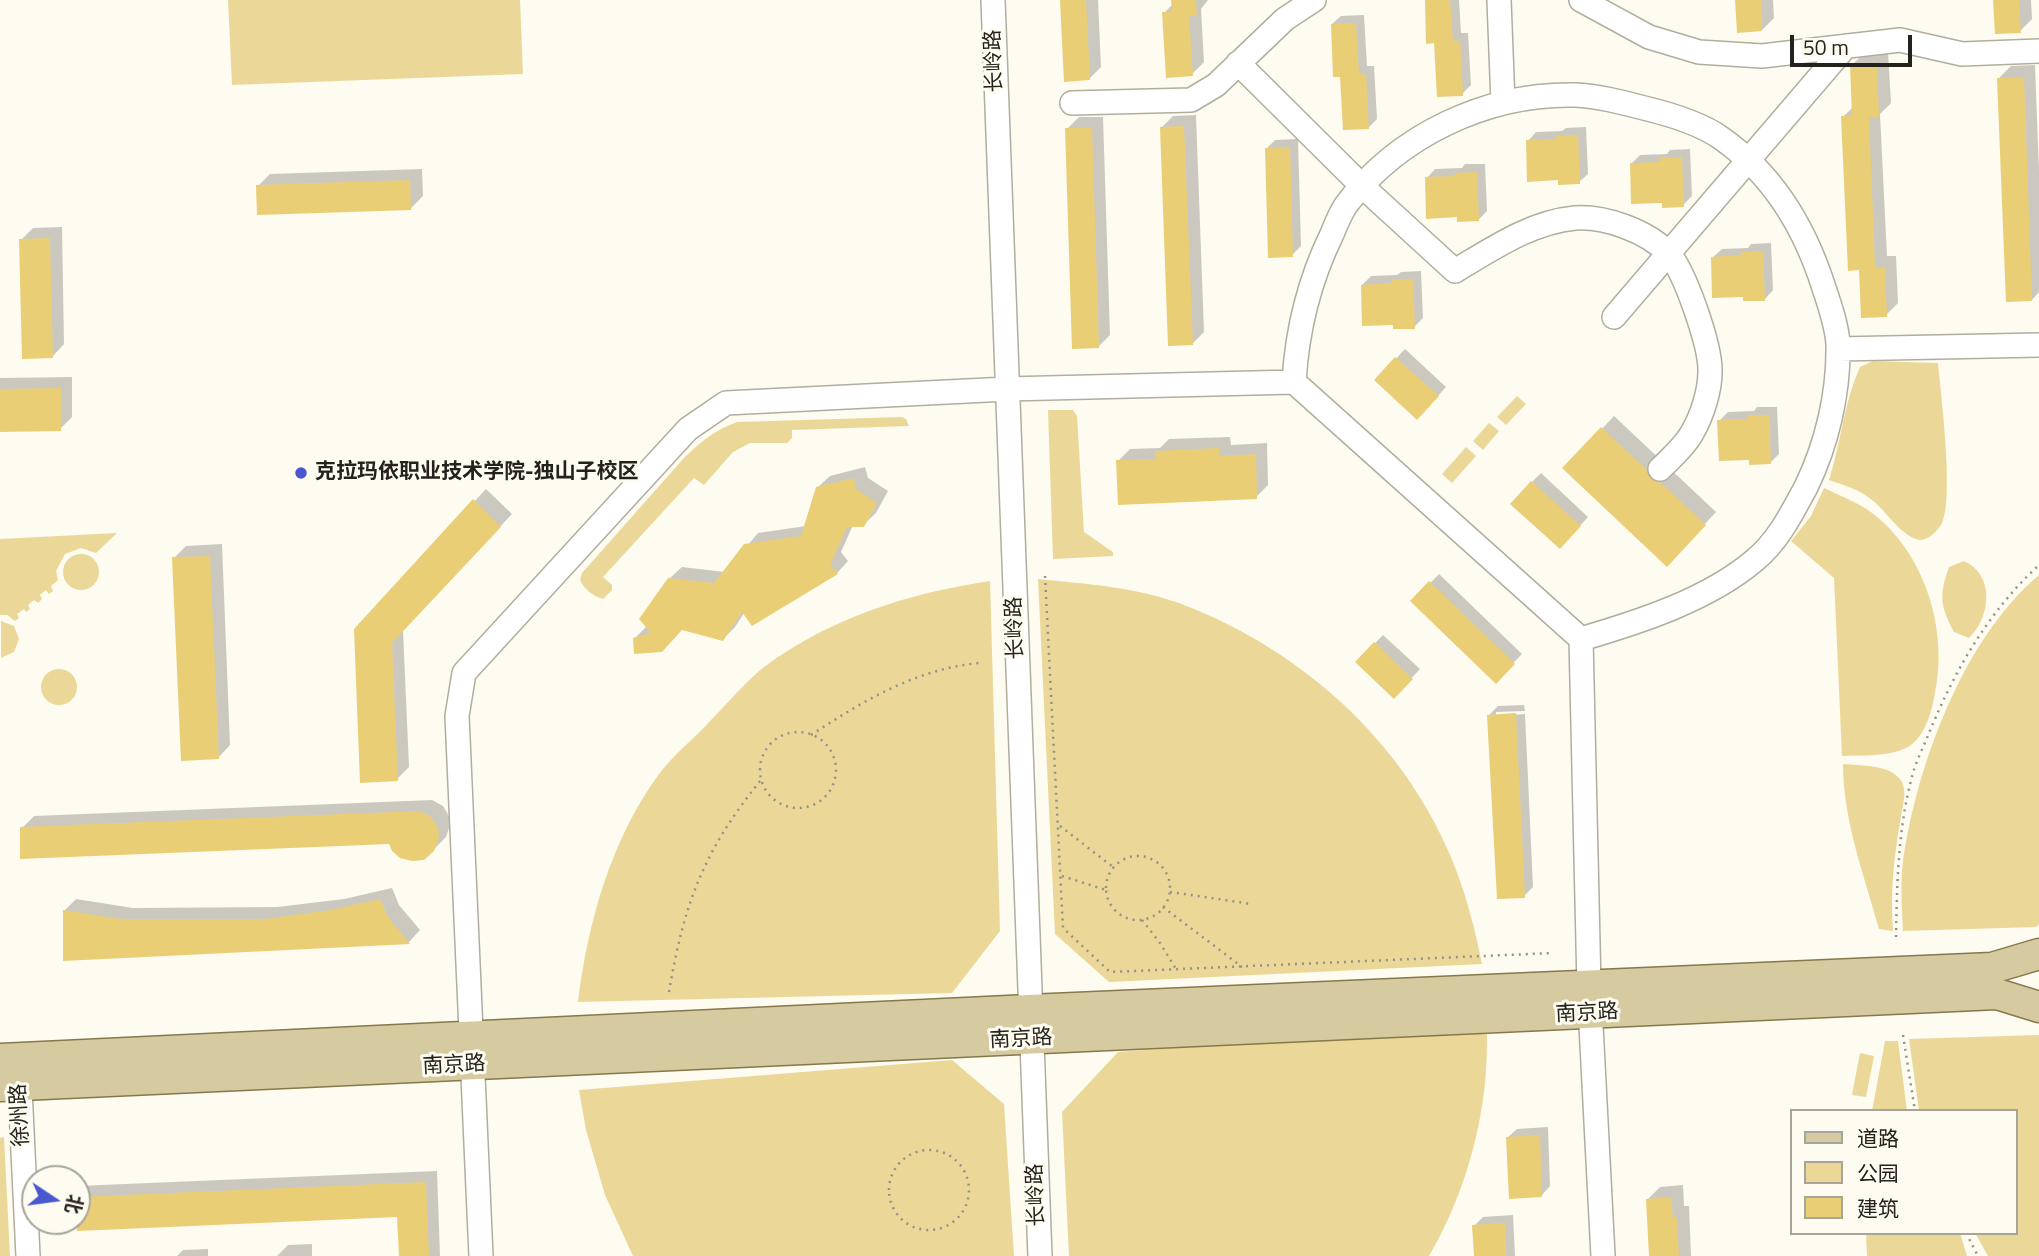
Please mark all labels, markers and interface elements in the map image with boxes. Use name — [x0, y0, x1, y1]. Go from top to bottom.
scale bar — [1794, 21, 1916, 65]
street label: 长岭路 — [981, 29, 1009, 93]
text: 50 m — [1803, 31, 1849, 63]
place label: 克拉玛依职业技术学院-独山子校区 — [315, 460, 639, 486]
marker: 克拉玛依职业技术学院-独山子校区 — [293, 465, 309, 481]
street label: 长岭路 — [1002, 596, 1030, 660]
street label: 南京路 — [1555, 1000, 1619, 1028]
street label: 南京路 — [989, 1026, 1053, 1054]
street label: 南京路 — [422, 1052, 486, 1080]
street label: 徐州路 — [7, 1083, 35, 1147]
legend — [1790, 1109, 2018, 1235]
text: 道路 — [1857, 1122, 1899, 1154]
text: 公园 — [1857, 1157, 1899, 1189]
street label: 长岭路 — [1023, 1163, 1051, 1227]
north arrow — [21, 1165, 91, 1235]
text: 北 — [59, 1192, 91, 1217]
text: 建筑 — [1857, 1192, 1899, 1224]

